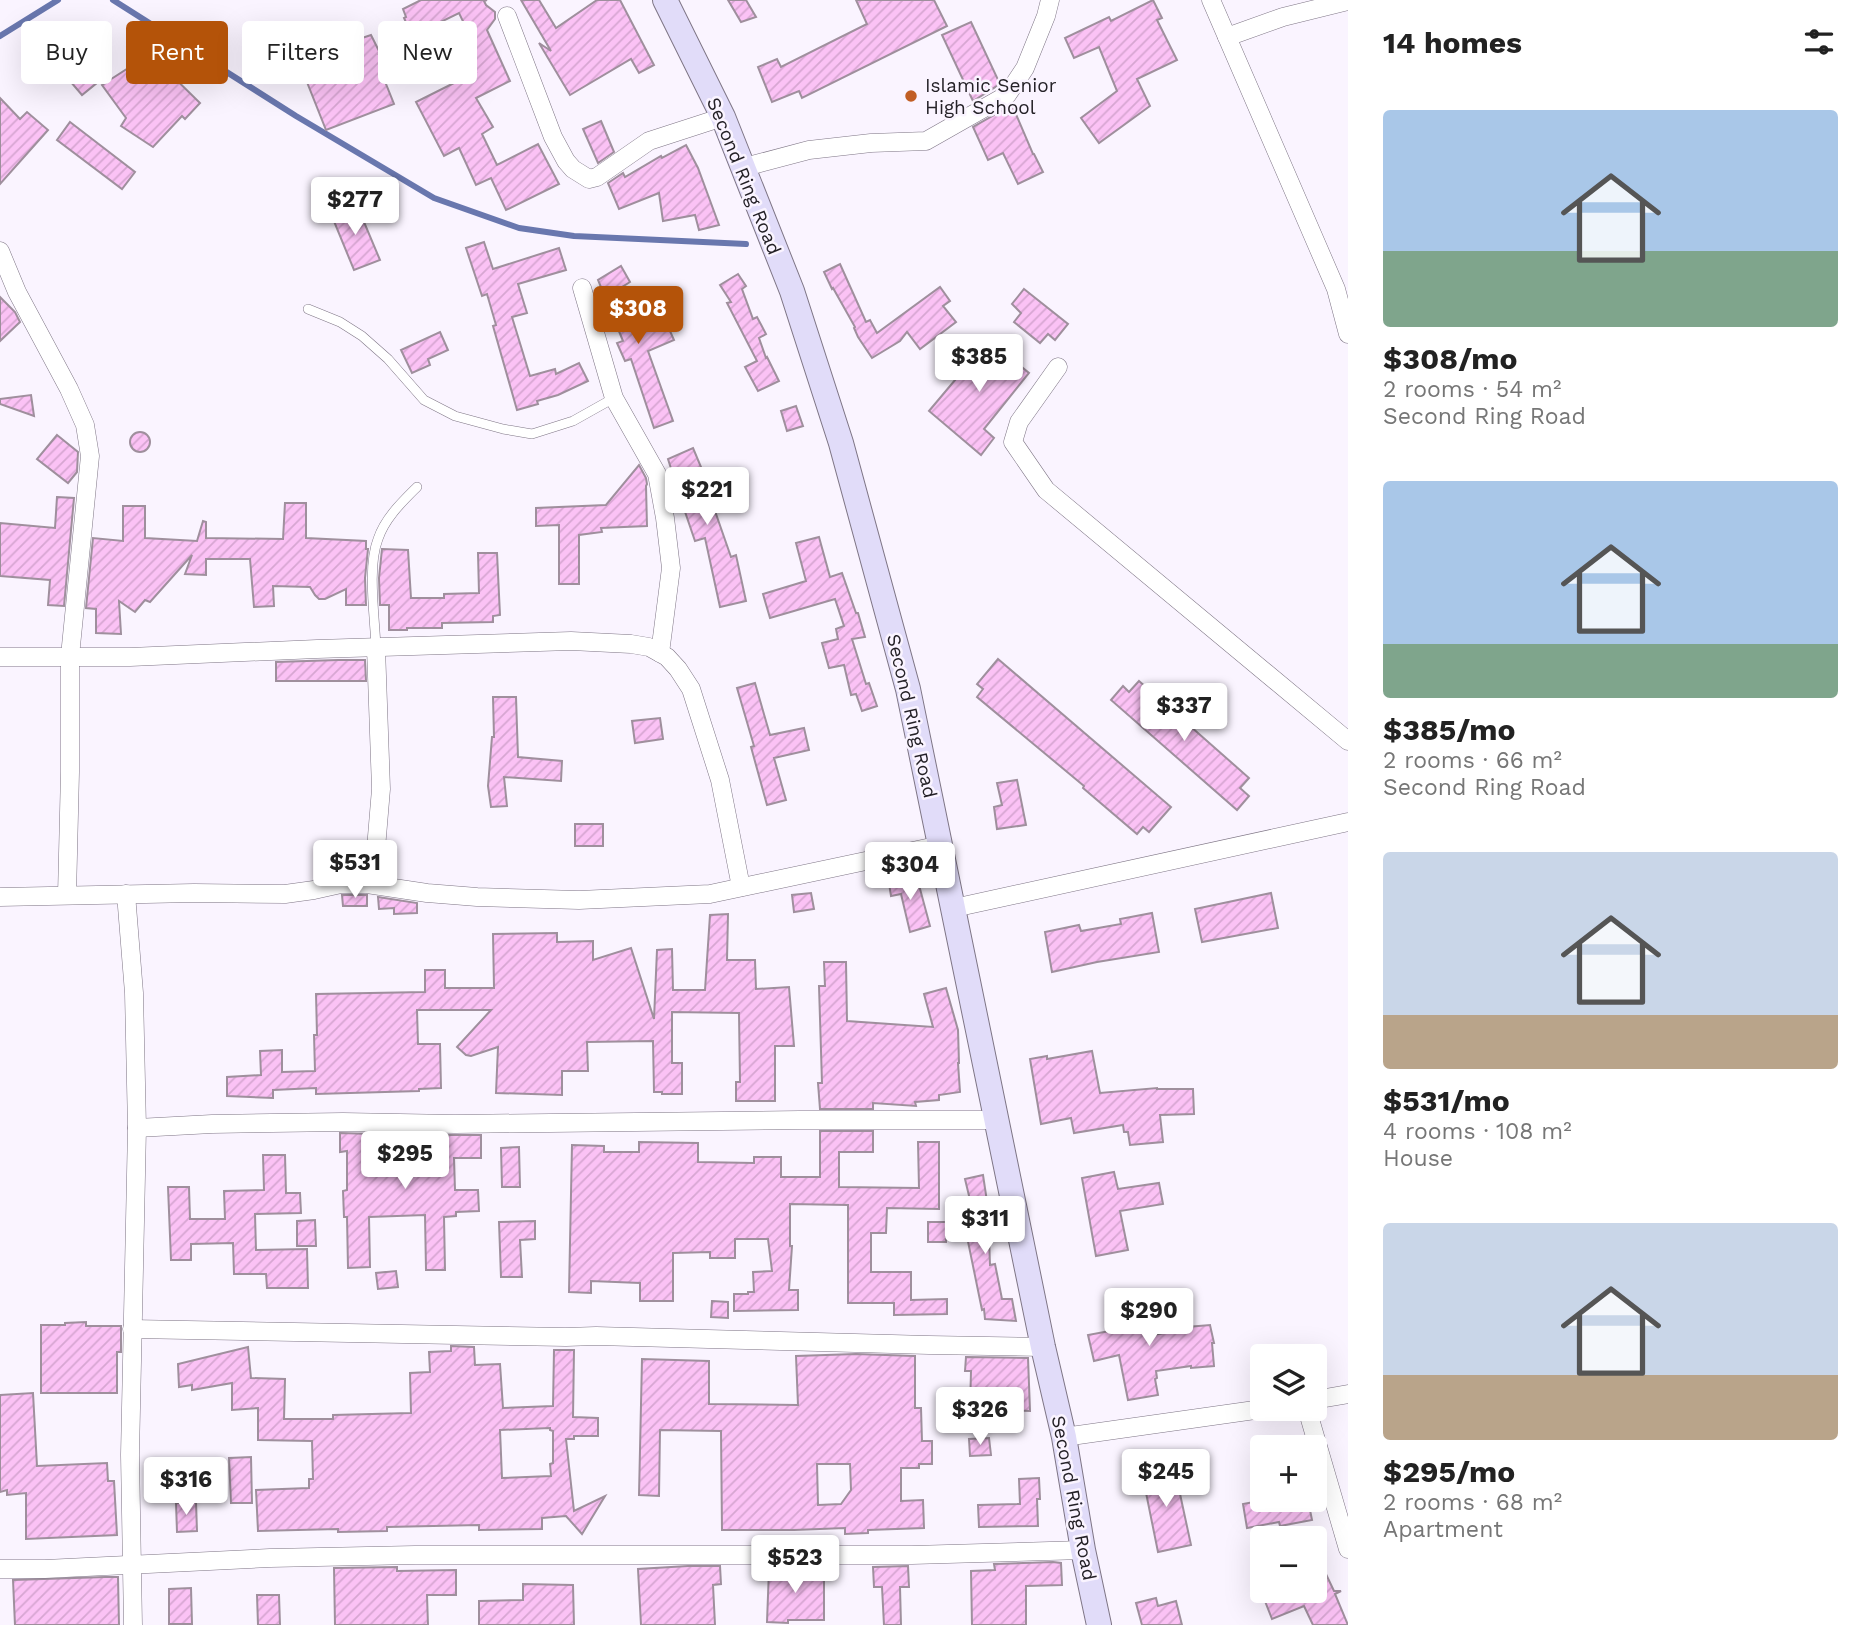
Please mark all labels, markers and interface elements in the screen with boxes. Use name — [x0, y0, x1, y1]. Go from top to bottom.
chip: Buy — [21, 21, 112, 84]
chip: Rent — [126, 21, 228, 84]
chip: Filters — [242, 21, 364, 84]
chip: New — [378, 21, 477, 84]
icon: filters — [1800, 23, 1838, 61]
text: 14 homes — [1383, 25, 1522, 60]
place label: Islamic Senior High School — [925, 74, 1057, 119]
marker: Islamic Senior High School — [903, 88, 919, 104]
street label: Second Ring Road — [702, 94, 786, 258]
icon: home — [1548, 155, 1674, 281]
pin: $277 — [314, 177, 396, 237]
text: $277 — [327, 186, 383, 213]
pin: $308 — [597, 286, 679, 346]
text: $308 — [609, 295, 667, 322]
pin: $385 — [938, 334, 1020, 394]
text: $308/mo — [1383, 341, 1517, 376]
text: $385 — [951, 343, 1007, 370]
text: 2 rooms · 54 m² — [1383, 376, 1561, 403]
text: Second Ring Road — [1383, 403, 1586, 430]
pin: $221 — [666, 468, 748, 527]
text: $221 — [681, 476, 733, 503]
icon: home — [1548, 526, 1674, 652]
street label: Second Ring Road — [882, 632, 942, 800]
pin: $337 — [1143, 684, 1225, 743]
text: $337 — [1156, 692, 1212, 719]
text: $385/mo — [1383, 712, 1516, 747]
text: 2 rooms · 66 m² — [1383, 747, 1562, 774]
text: Second Ring Road — [1383, 774, 1586, 801]
pin: $531 — [314, 841, 396, 900]
pin: $304 — [869, 842, 951, 902]
text: $531 — [329, 849, 381, 876]
text: $304 — [881, 851, 939, 878]
icon: home — [1548, 897, 1674, 1023]
text: $531/mo — [1383, 1083, 1510, 1118]
text: 4 rooms · 108 m² — [1383, 1118, 1572, 1145]
pin: $295 — [364, 1132, 446, 1191]
text: $295 — [377, 1140, 433, 1167]
text: House — [1383, 1145, 1453, 1172]
pin: $311 — [944, 1196, 1026, 1256]
text: $311 — [961, 1205, 1009, 1232]
icon: home — [1548, 1268, 1674, 1394]
pin: $290 — [1108, 1288, 1190, 1348]
text: $290 — [1120, 1297, 1178, 1324]
map controls — [1250, 1344, 1327, 1603]
button: layers — [1250, 1344, 1327, 1421]
pin: $326 — [939, 1388, 1021, 1447]
text: $326 — [952, 1396, 1008, 1423]
street label: Second Ring Road — [1047, 1414, 1101, 1582]
button: + — [1250, 1435, 1327, 1512]
pin: $245 — [1125, 1450, 1207, 1509]
text: $295/mo — [1383, 1454, 1515, 1489]
pin: $316 — [145, 1458, 227, 1517]
text: $245 — [1138, 1458, 1194, 1485]
text: $316 — [160, 1466, 212, 1493]
text: 2 rooms · 68 m² — [1383, 1489, 1562, 1516]
text: Apartment — [1383, 1516, 1503, 1543]
button: − — [1250, 1526, 1327, 1603]
pin: $523 — [754, 1536, 836, 1595]
text: $523 — [767, 1544, 823, 1571]

